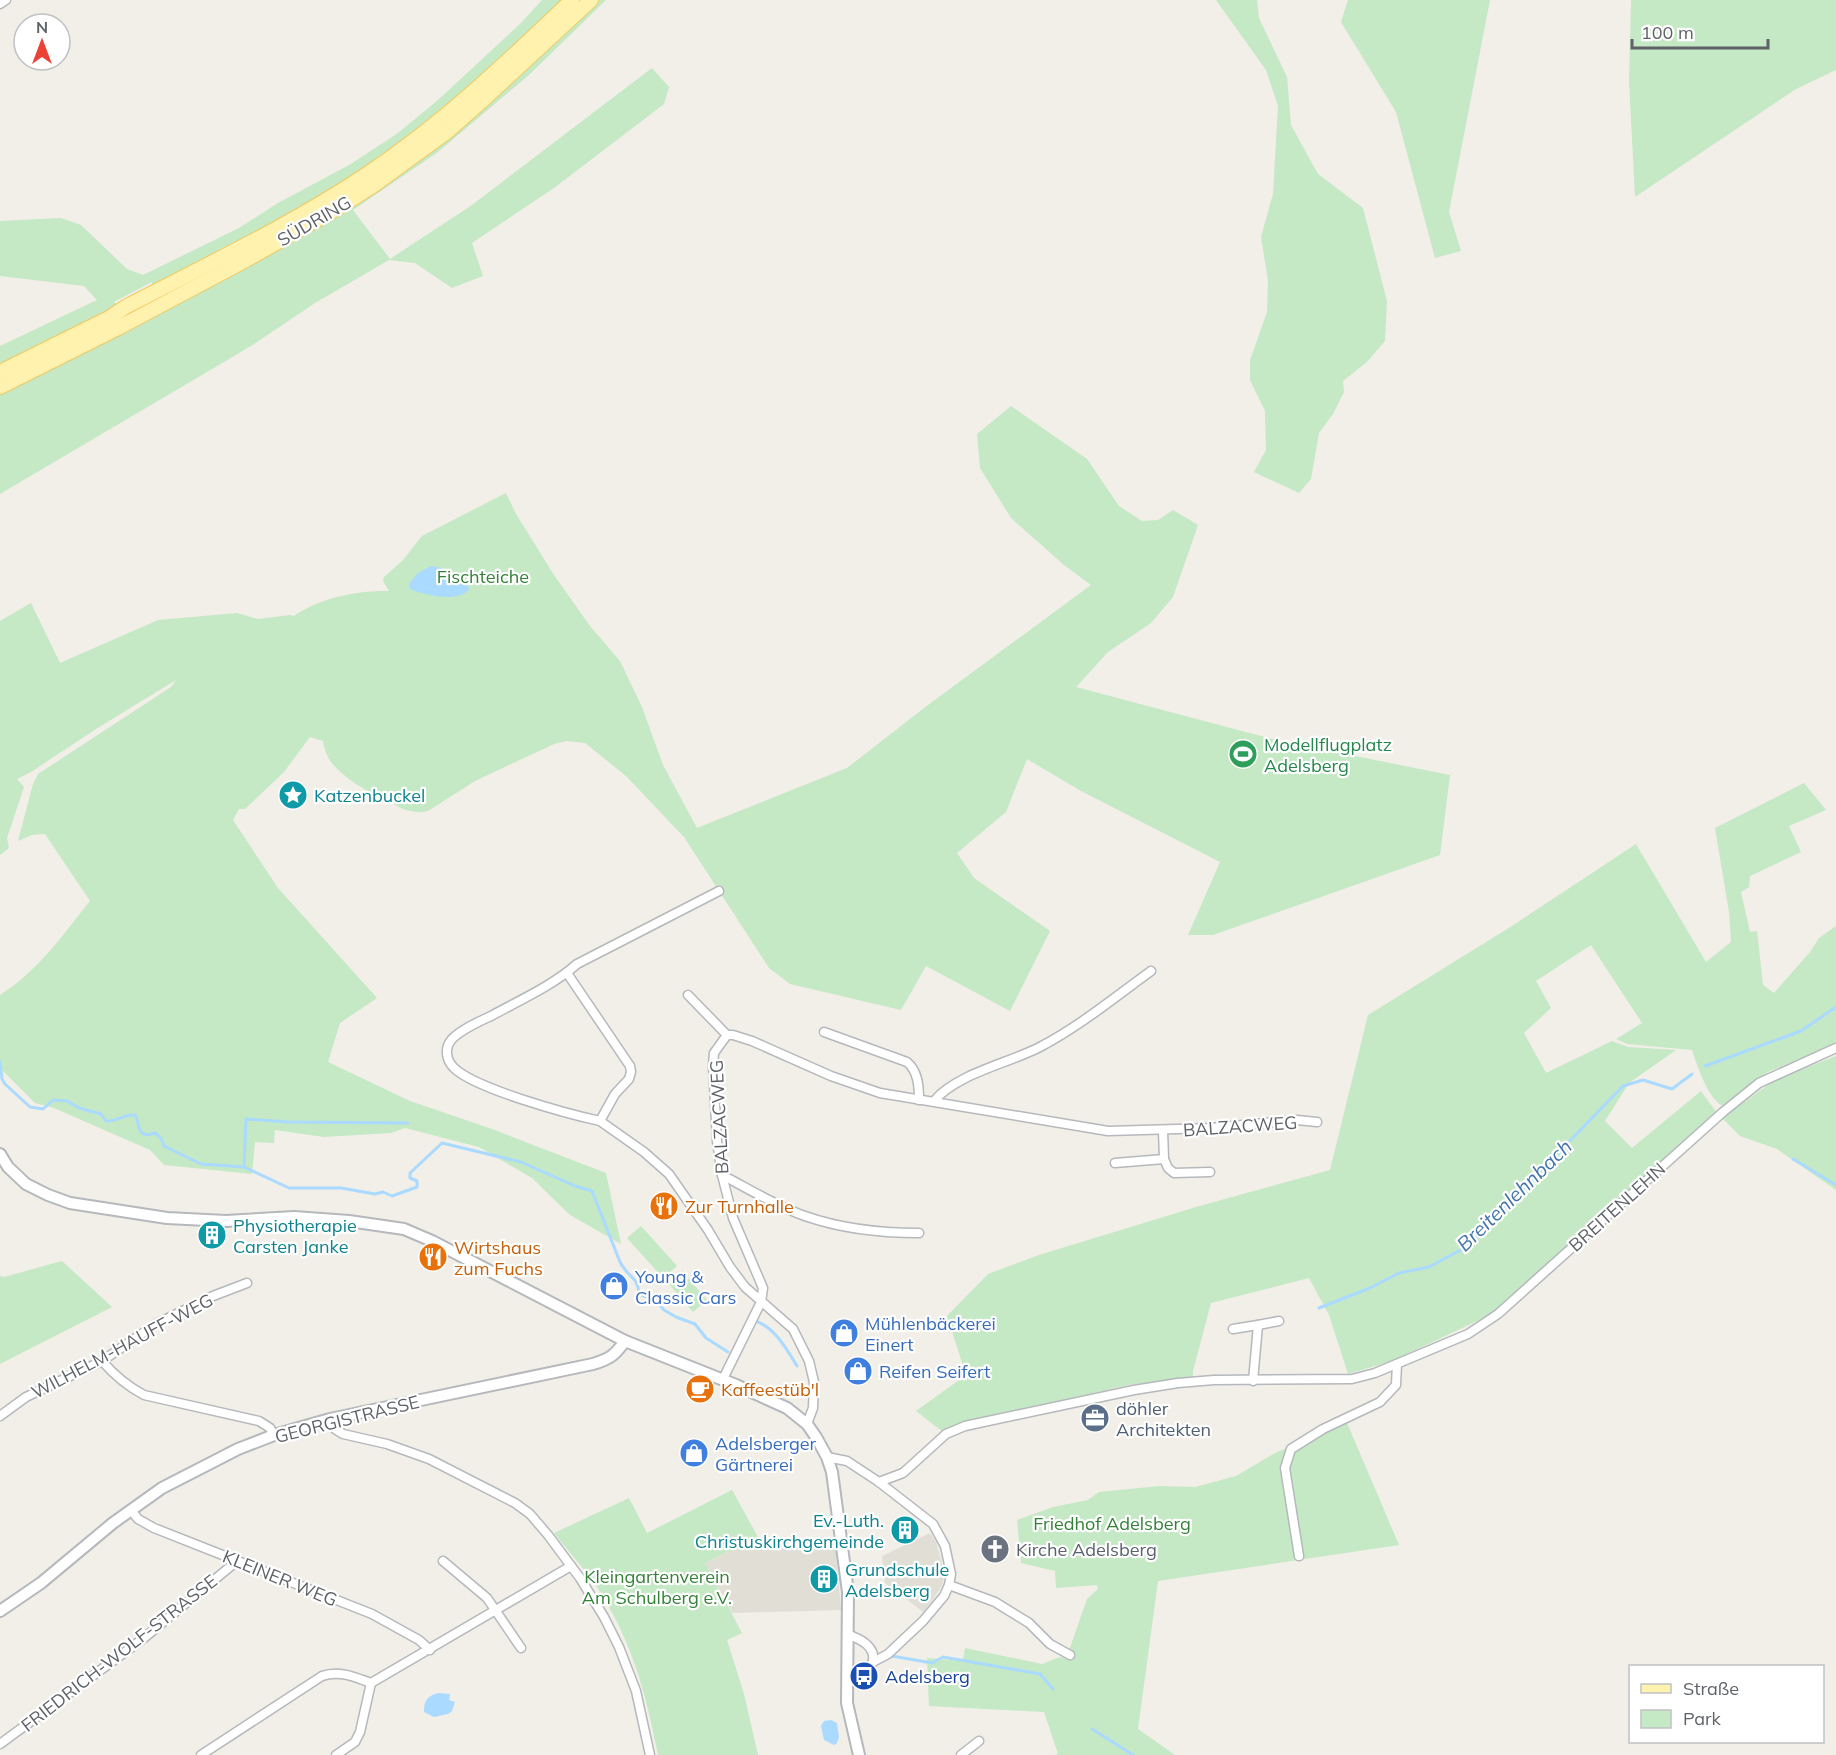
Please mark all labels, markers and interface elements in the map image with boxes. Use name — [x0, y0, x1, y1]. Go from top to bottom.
north arrow — [12, 12, 72, 72]
scale bar — [1632, 12, 1768, 50]
text: N — [36, 17, 48, 37]
text: 100 m — [1641, 21, 1694, 44]
street label: SÜDRING — [273, 191, 355, 251]
park label: Fischteiche — [437, 565, 529, 588]
place label: Modellflugplatz Adelsberg — [1264, 733, 1392, 777]
sports icon: Modellflugplatz Adelsberg — [1227, 738, 1259, 770]
place icon: Katzenbuckel — [277, 779, 309, 811]
place label: Katzenbuckel — [314, 784, 425, 807]
street label: BALZACWEG — [705, 1059, 733, 1175]
street label: BALZACWEG — [1182, 1111, 1298, 1141]
water label: Breitenlehnbach — [1451, 1134, 1577, 1256]
street label: BREITENLEHN — [1564, 1157, 1670, 1257]
restaurant icon: Zur Turnhalle — [648, 1190, 680, 1222]
place label: Zur Turnhalle — [685, 1195, 794, 1218]
place label: Physiotherapie Carsten Janke — [233, 1214, 357, 1258]
building icon: Physiotherapie Carsten Janke — [196, 1219, 228, 1251]
place label: Wirtshaus zum Fuchs — [454, 1236, 543, 1280]
restaurant icon: Wirtshaus zum Fuchs — [417, 1241, 449, 1273]
place label: Young & Classic Cars — [634, 1265, 736, 1309]
shop icon: Young & Classic Cars — [598, 1270, 630, 1302]
street label: WILHELM-HAUFF-WEG — [27, 1288, 217, 1404]
place label: Mühlenbäckerei Einert — [865, 1312, 996, 1356]
shop icon: Mühlenbäckerei Einert — [828, 1317, 860, 1349]
shop icon: Reifen Seifert — [842, 1355, 874, 1387]
place label: Reifen Seifert — [879, 1360, 990, 1383]
cafe icon: Kaffeestüb'l — [684, 1373, 716, 1405]
place label: Kaffeestüb'l — [721, 1378, 819, 1401]
street label: GEORGISTRASSE — [272, 1390, 422, 1448]
place label: döhler Architekten — [1116, 1397, 1211, 1441]
office icon: döhler Architekten — [1079, 1402, 1111, 1434]
place label: Adelsberger Gärtnerei — [715, 1432, 817, 1476]
shop icon: Adelsberger Gärtnerei — [678, 1437, 710, 1469]
place label: Ev.-Luth. Christuskirchgemeinde — [695, 1509, 884, 1553]
park label: Friedhof Adelsberg — [1033, 1512, 1191, 1535]
building icon: Ev.-Luth. Christuskirchgemeinde — [889, 1514, 921, 1546]
church icon: Kirche Adelsberg — [979, 1533, 1011, 1565]
place label: Kirche Adelsberg — [1016, 1538, 1157, 1561]
street label: KLEINER WEG — [219, 1545, 341, 1611]
place label: Grundschule Adelsberg — [845, 1558, 949, 1602]
building icon: Grundschule Adelsberg — [808, 1563, 840, 1595]
park label: Kleingartenverein Am Schulberg e.V. — [582, 1565, 732, 1609]
street label: FRIEDRICH-WOLF-STRASSE — [16, 1569, 222, 1737]
bus stop icon: Adelsberg — [848, 1660, 880, 1692]
place label: Adelsberg — [885, 1665, 970, 1688]
legend — [1629, 1665, 1824, 1743]
text: Straße — [1683, 1677, 1739, 1700]
text: Park — [1683, 1707, 1722, 1730]

